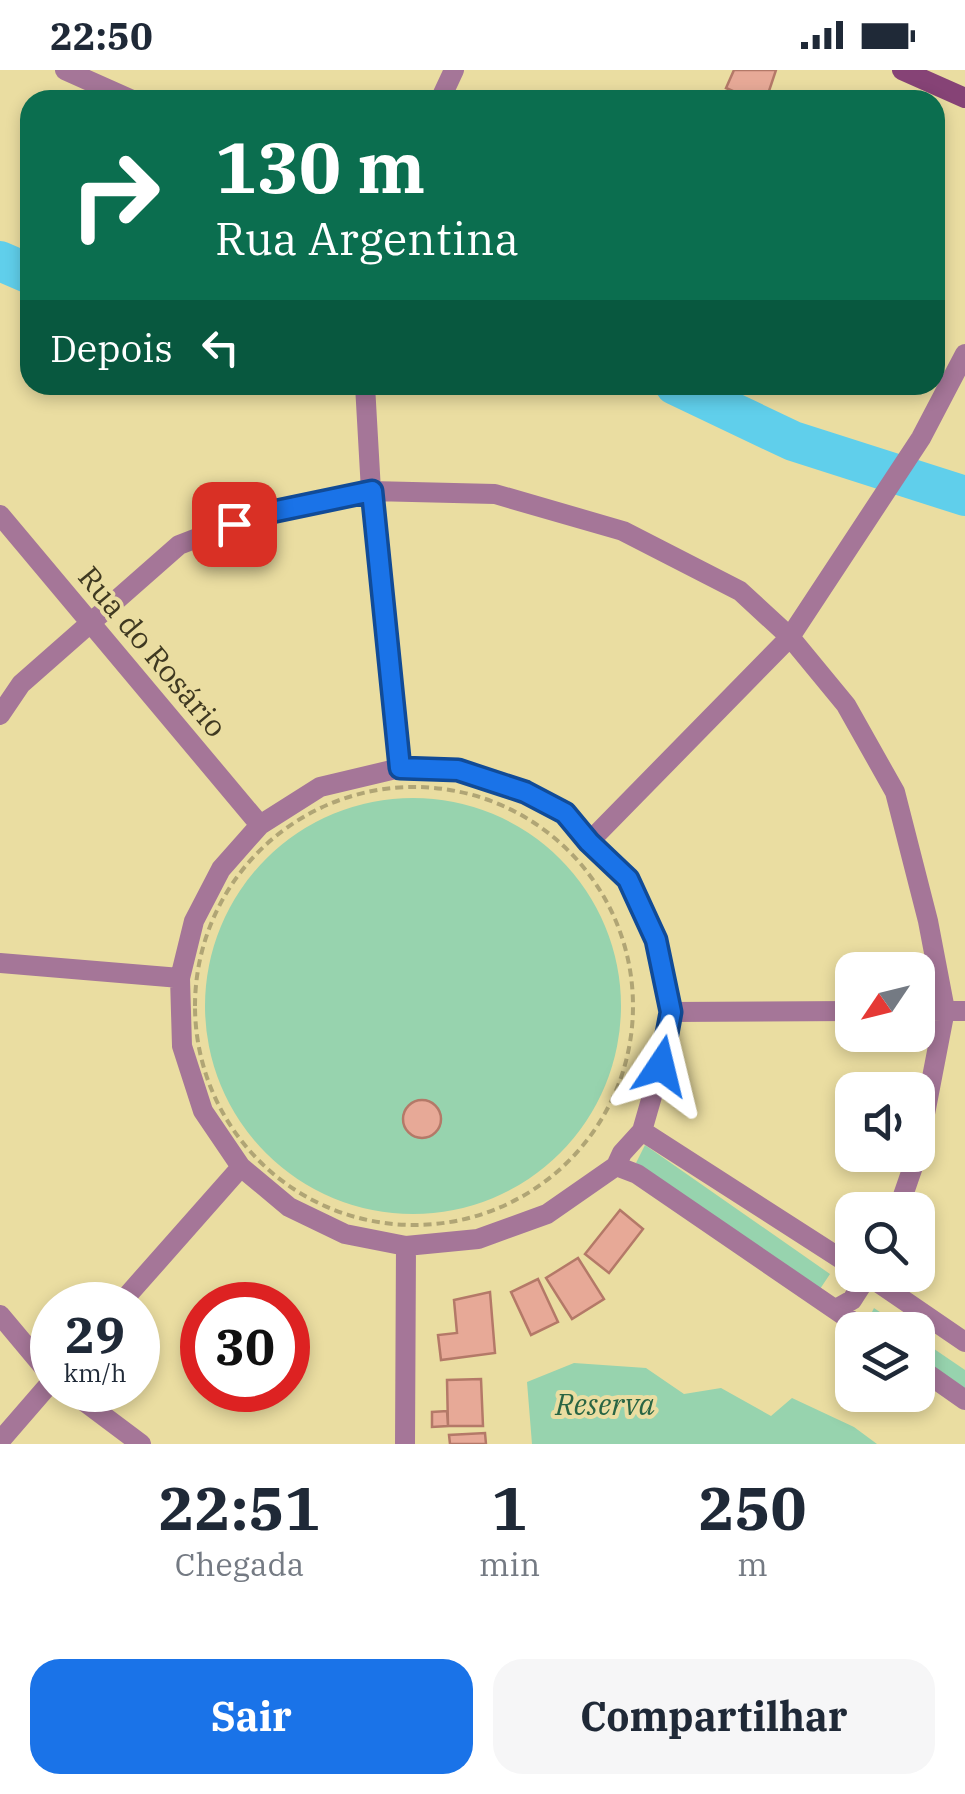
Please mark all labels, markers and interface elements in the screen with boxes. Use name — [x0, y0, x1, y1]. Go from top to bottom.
text: 22:50 — [50, 11, 153, 60]
text: 130 m — [215, 121, 425, 212]
icon: right — [50, 130, 180, 260]
text: Rua Argentina — [215, 209, 519, 267]
icon: left — [193, 320, 248, 375]
text: Depois — [50, 323, 173, 372]
pin — [192, 482, 277, 567]
icon: arrive — [207, 497, 262, 552]
street label: Rua do Rosário — [70, 558, 236, 745]
north arrow — [835, 952, 935, 1052]
map controls — [835, 952, 935, 1412]
position arrow — [609, 1014, 713, 1118]
button: sound — [835, 1072, 935, 1172]
button: search — [835, 1192, 935, 1292]
speed limit sign: 30 — [180, 1282, 310, 1412]
text: 29 — [65, 1302, 125, 1367]
button: layers — [835, 1312, 935, 1412]
text: km/h — [63, 1356, 127, 1389]
park label: Reserva — [554, 1384, 655, 1423]
text: 22:51 — [158, 1468, 321, 1547]
text: 1 — [492, 1468, 528, 1547]
text: 250 — [699, 1468, 807, 1547]
text: Chegada — [175, 1543, 304, 1585]
text: min — [479, 1543, 540, 1585]
text: m — [737, 1543, 768, 1585]
button: Sair — [30, 1659, 473, 1774]
button: Compartilhar — [493, 1659, 935, 1774]

